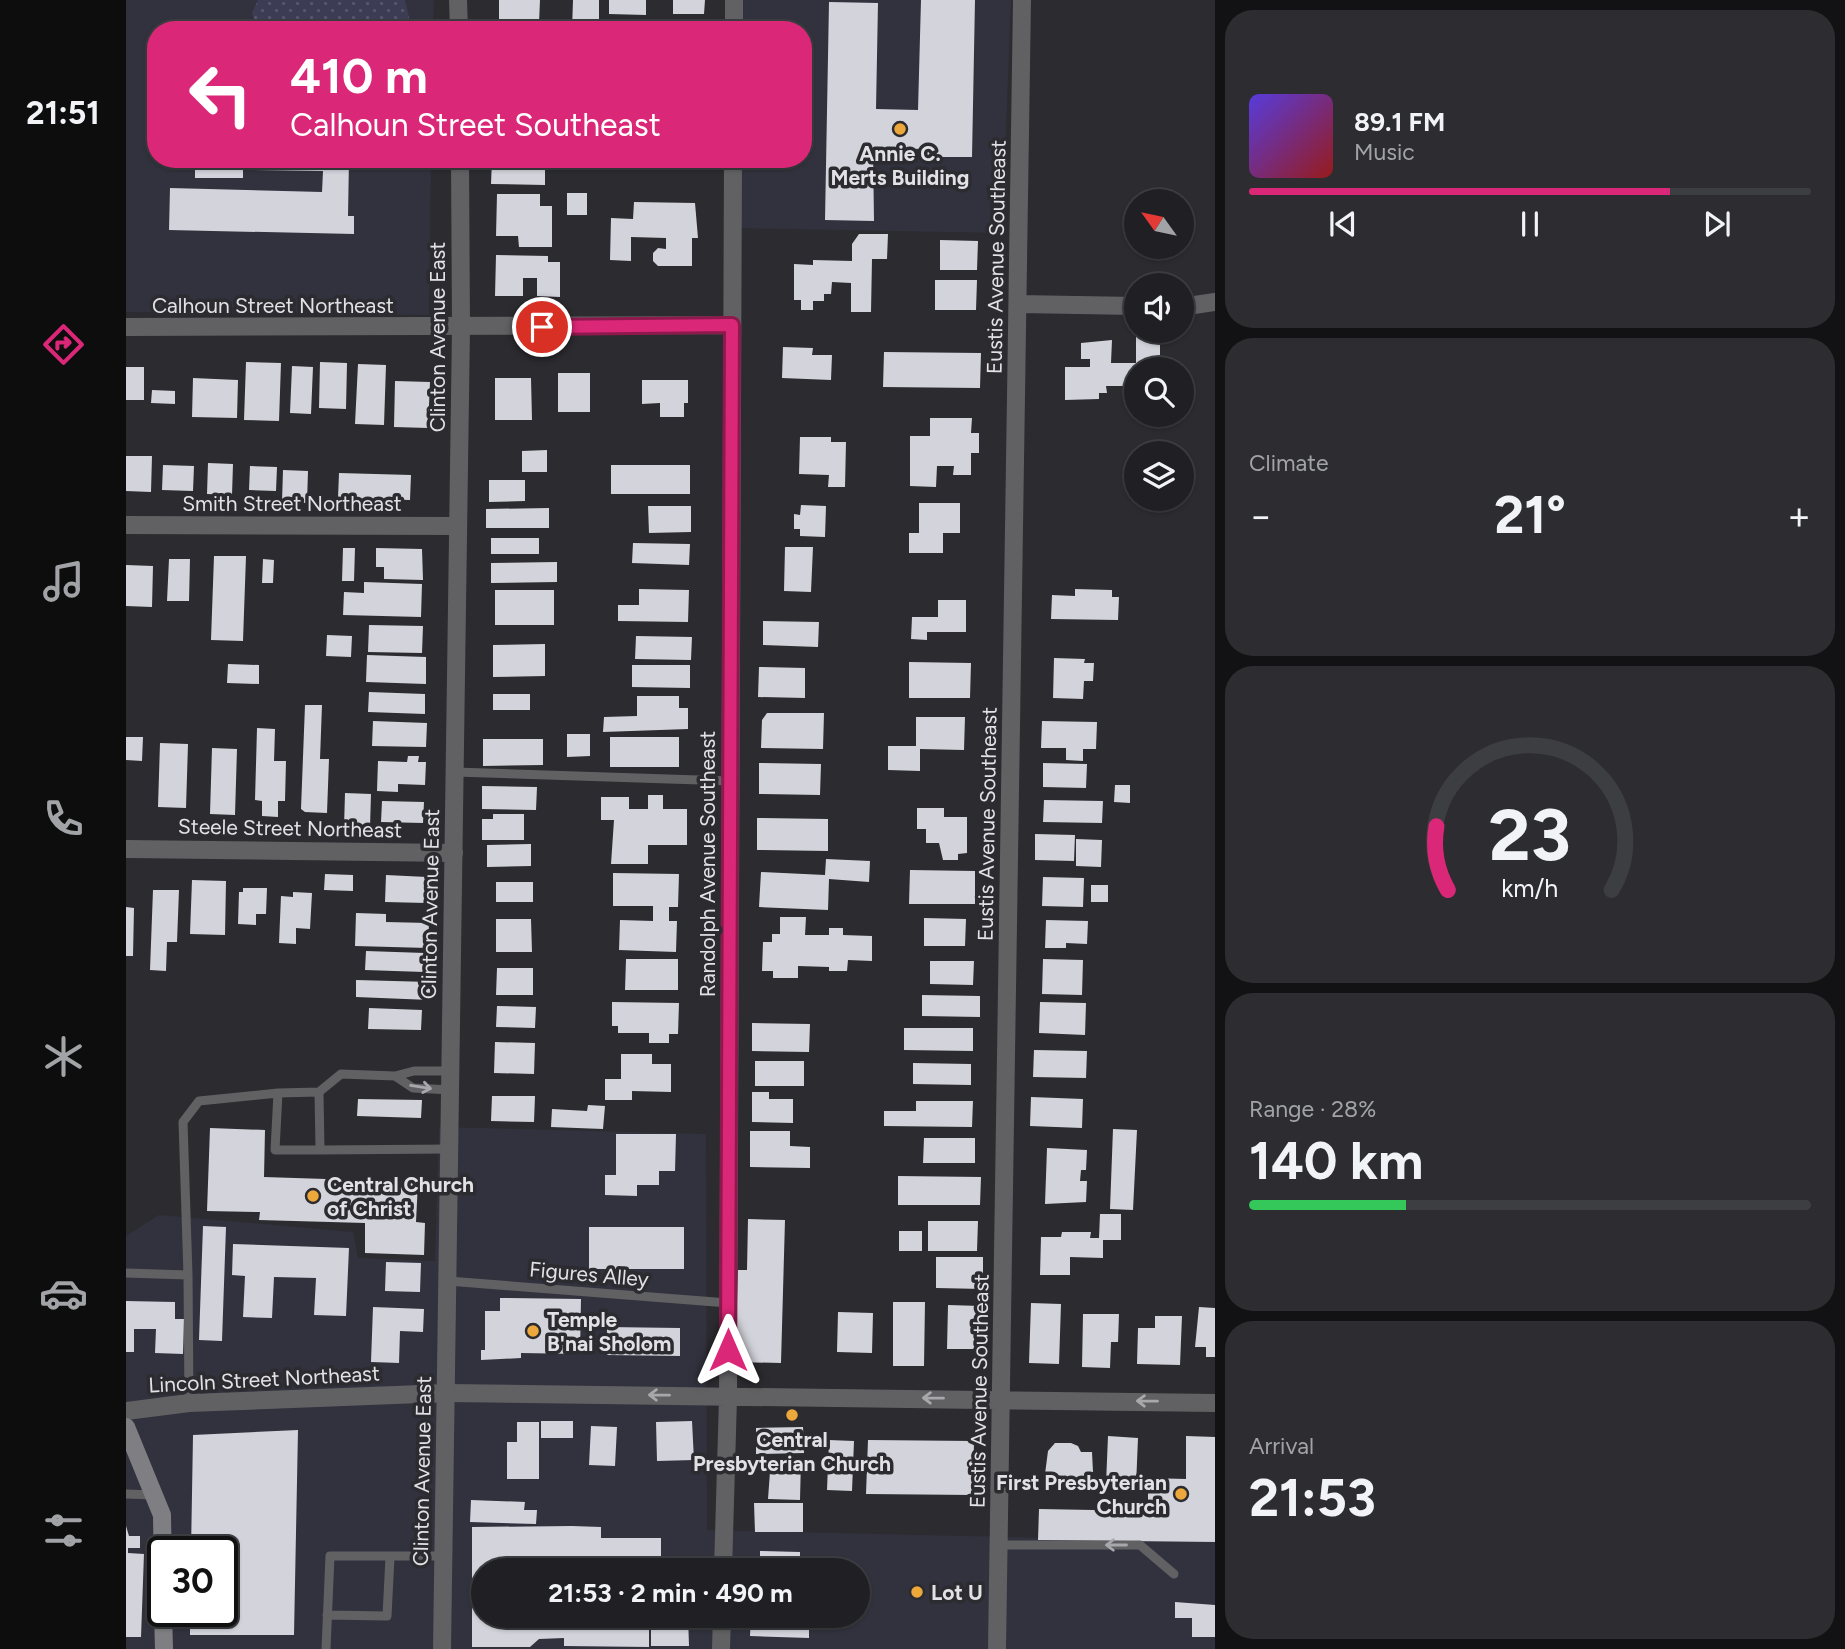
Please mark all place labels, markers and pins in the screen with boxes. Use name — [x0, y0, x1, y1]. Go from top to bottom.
marker: Annie C. Merts Building — [892, 121, 908, 137]
place label: Annie C. Merts Building — [831, 141, 969, 190]
pin — [512, 297, 572, 357]
place label: Central Church of Christ — [327, 1172, 474, 1221]
marker: Central Church of Christ — [305, 1188, 321, 1204]
place label: Temple B'nai Sholom — [547, 1307, 671, 1356]
marker: Temple B'nai Sholom — [525, 1323, 541, 1339]
marker: Central Presbyterian Church — [784, 1407, 800, 1423]
place label: Central Presbyterian Church — [693, 1427, 891, 1476]
place label: First Presbyterian Church — [996, 1470, 1167, 1519]
marker: First Presbyterian Church — [1173, 1486, 1189, 1502]
place label: Lot U — [931, 1580, 983, 1605]
marker: Lot U — [909, 1584, 925, 1600]

